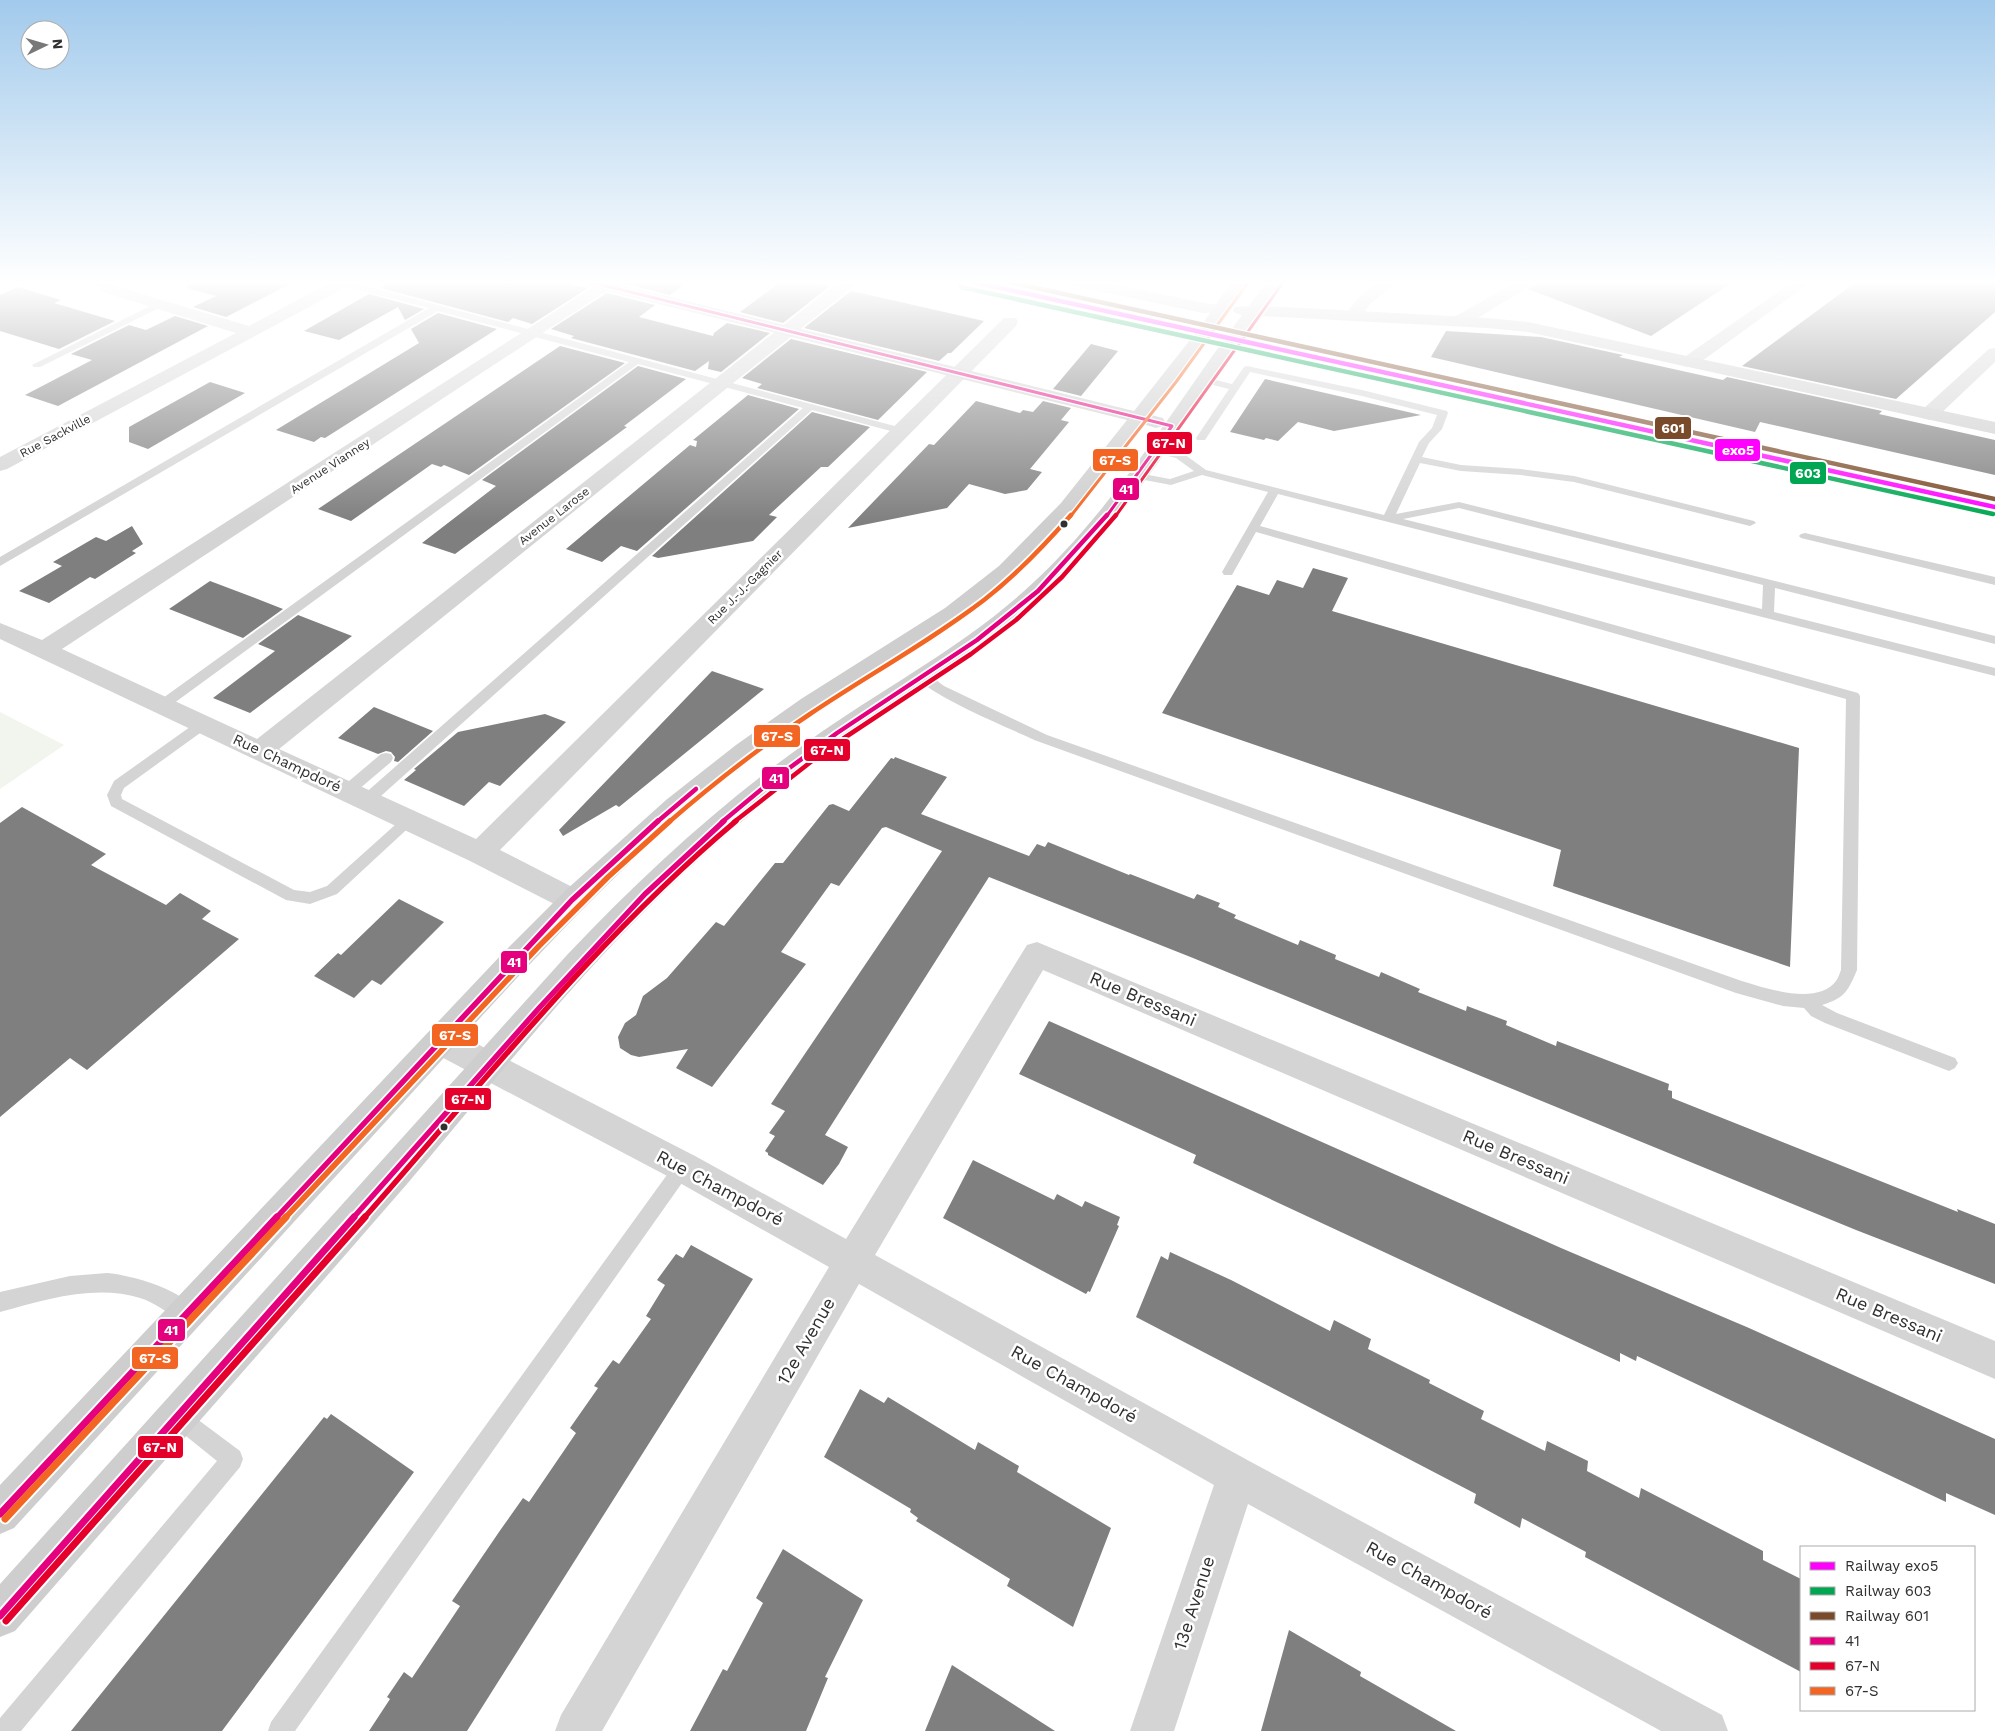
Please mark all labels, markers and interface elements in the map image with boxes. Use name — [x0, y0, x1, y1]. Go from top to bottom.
north arrow — [20, 20, 70, 70]
text: N — [50, 38, 66, 50]
street label: Rue Sackville — [17, 412, 93, 460]
line badge: 601 — [1654, 416, 1692, 440]
text: 601 — [1661, 420, 1685, 436]
line badge: 67-N — [1146, 431, 1193, 455]
street label: Avenue Vianney — [288, 435, 373, 497]
text: 67-N — [1152, 435, 1186, 451]
line badge: exo5 — [1714, 438, 1761, 462]
text: exo5 — [1722, 442, 1754, 458]
line badge: 67-S — [1092, 448, 1139, 472]
text: 67-S — [1099, 452, 1131, 468]
line badge: 603 — [1789, 461, 1827, 485]
text: 603 — [1795, 465, 1821, 481]
line badge: 41 — [1112, 477, 1140, 501]
text: 41 — [1119, 481, 1133, 497]
street label: Avenue Larose — [516, 484, 592, 548]
unlabelled marker — [1059, 519, 1069, 529]
street label: Rue J.-J.-Gagnier — [705, 547, 785, 627]
line badge: 67-S — [753, 724, 801, 748]
text: 67-S — [761, 728, 793, 744]
street label: Rue Champdoré — [230, 730, 344, 796]
line badge: 67-N — [803, 738, 851, 762]
text: 67-N — [810, 742, 844, 758]
line badge: 41 — [761, 766, 790, 790]
text: 41 — [769, 770, 783, 786]
line badge: 41 — [500, 950, 528, 974]
text: 41 — [507, 954, 521, 970]
street label: Rue Bressani — [1087, 967, 1200, 1030]
line badge: 67-S — [431, 1023, 479, 1047]
text: 67-S — [439, 1027, 471, 1043]
line badge: 67-N — [444, 1087, 492, 1111]
text: 67-N — [451, 1091, 485, 1107]
unlabelled marker — [439, 1122, 449, 1132]
street label: Rue Bressani — [1460, 1125, 1573, 1188]
street label: Rue Champdoré — [653, 1145, 787, 1230]
street label: Rue Bressani — [1833, 1283, 1946, 1346]
street label: 12e Avenue — [772, 1294, 839, 1388]
line badge: 41 — [157, 1318, 186, 1342]
text: 41 — [164, 1322, 178, 1338]
street label: Rue Champdoré — [1007, 1340, 1141, 1427]
line badge: 67-S — [131, 1346, 179, 1370]
text: 67-S — [139, 1350, 171, 1366]
line badge: 67-N — [137, 1435, 184, 1459]
text: 67-N — [143, 1439, 177, 1455]
street label: Rue Champdoré — [1362, 1536, 1496, 1623]
legend — [1800, 1546, 1975, 1711]
street label: 13e Avenue — [1169, 1553, 1218, 1652]
text: Railway exo5 — [1845, 1557, 1939, 1575]
text: Railway 603 — [1845, 1582, 1932, 1600]
text: Railway 601 — [1845, 1607, 1929, 1625]
text: 41 — [1845, 1632, 1860, 1650]
text: 67-N — [1845, 1657, 1880, 1675]
text: 67-S — [1845, 1682, 1879, 1700]

